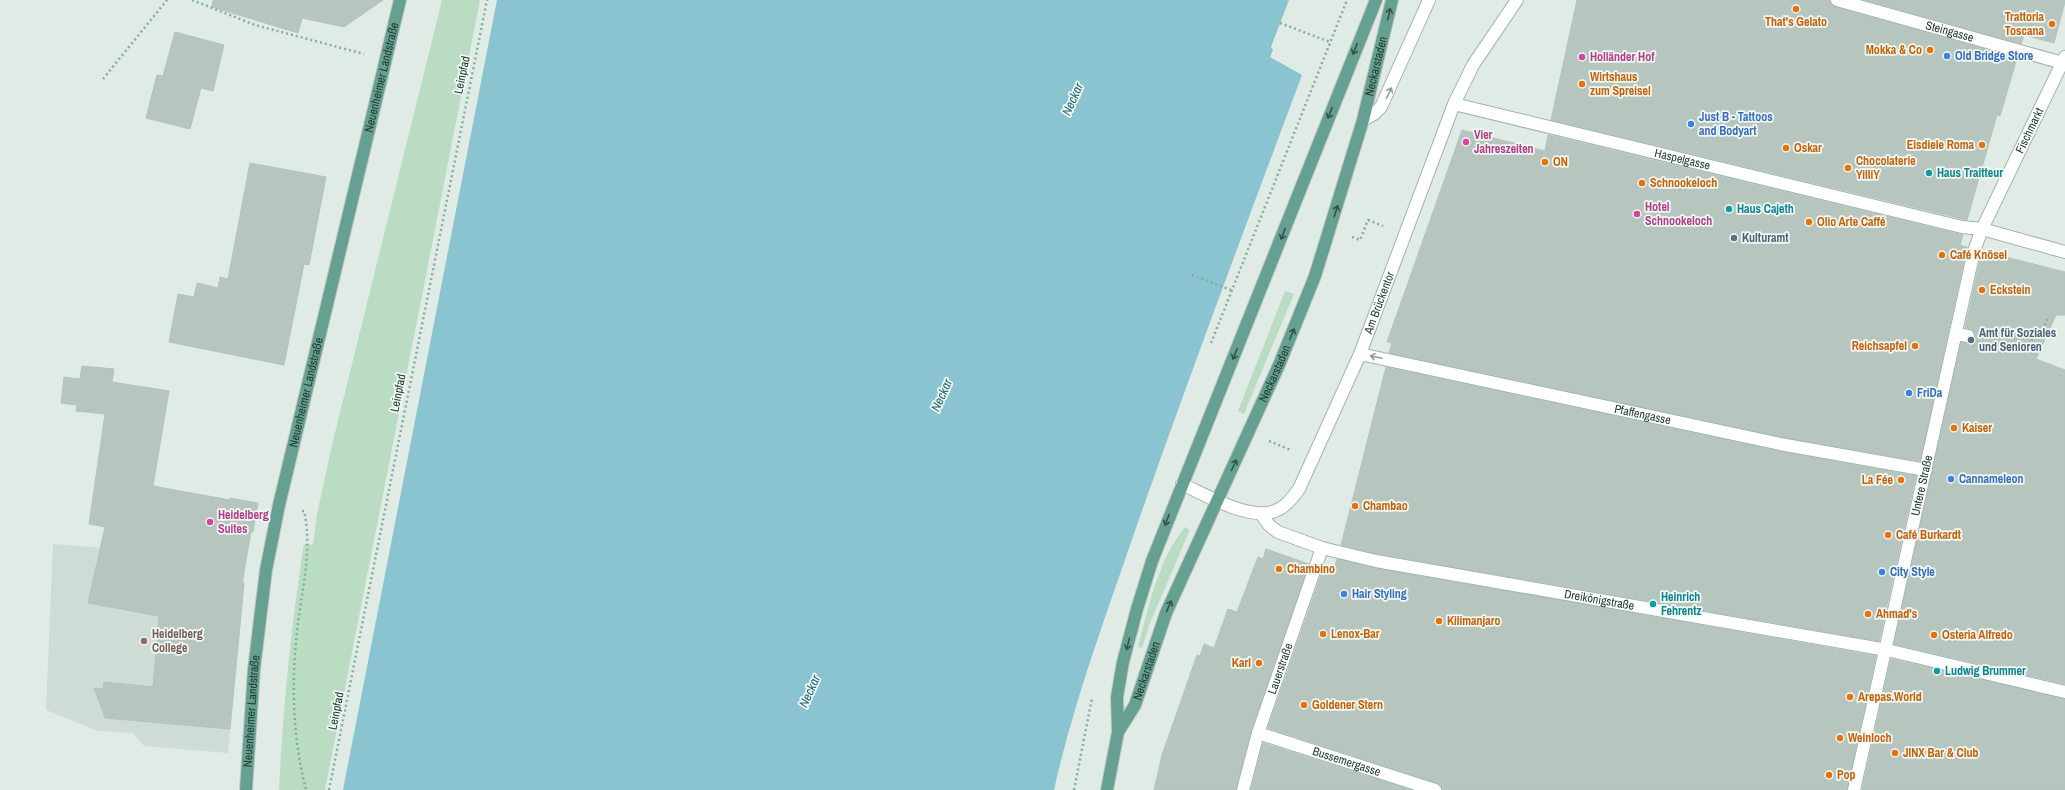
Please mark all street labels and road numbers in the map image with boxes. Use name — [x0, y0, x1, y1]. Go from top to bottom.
street label: Steingasse — [1924, 17, 1976, 46]
street label: Neuenheimer Landstraße — [361, 21, 402, 134]
street label: Neckarstaden — [1361, 35, 1391, 98]
street label: Leinpfad — [450, 55, 474, 95]
street label: Fischmarkt — [2012, 105, 2047, 156]
street label: Haspelgasse — [1653, 145, 1712, 174]
street label: Am Brückentor — [1360, 269, 1398, 337]
street label: Neuenheimer Landstraße — [285, 336, 327, 449]
street label: Neckarstaden — [1255, 343, 1294, 405]
street label: Leinpfad — [386, 373, 410, 413]
street label: Pfaffengasse — [1613, 401, 1672, 428]
street label: Untere Straße — [1907, 453, 1936, 517]
street label: Dreikönigstraße — [1563, 586, 1635, 614]
street label: Neckarstaden — [1129, 639, 1164, 702]
street label: Lauerstraße — [1264, 641, 1297, 696]
street label: Neuenheimer Landstraße — [240, 654, 264, 768]
street label: Leinpfad — [324, 691, 348, 731]
street label: Bussemergasse — [1310, 743, 1383, 780]

